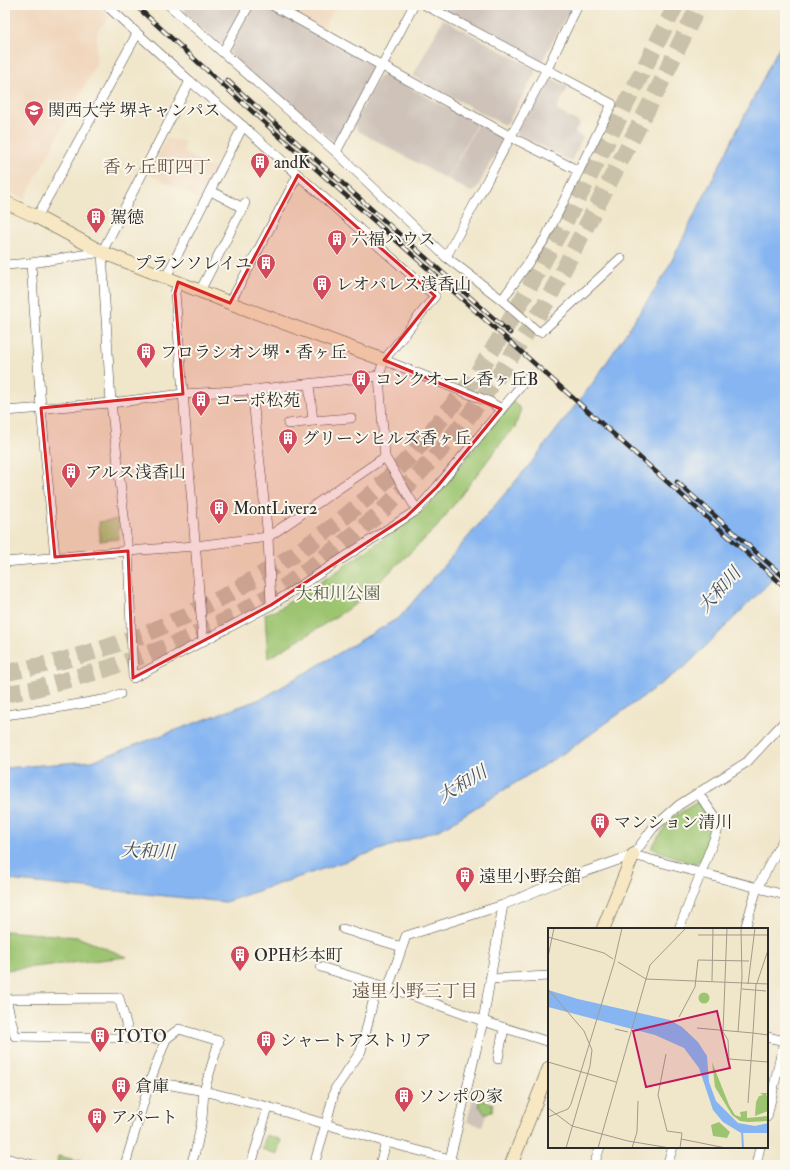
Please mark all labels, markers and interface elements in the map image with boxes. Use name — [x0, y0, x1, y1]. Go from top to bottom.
school or university icon: 関西大学 堺キャンパス — [23, 99, 45, 127]
place label: 関西大学 堺キャンパス — [48, 100, 220, 121]
building icon: andK — [249, 151, 271, 179]
place label: andK — [274, 152, 311, 173]
district label: 香ヶ丘町四丁 — [103, 156, 211, 179]
building icon: 駕徳 — [85, 206, 107, 234]
place label: 駕徳 — [110, 207, 144, 228]
building icon: 六福ハウス — [326, 228, 348, 256]
place label: 六福ハウス — [351, 229, 436, 250]
building icon: プランソレイユ — [255, 252, 277, 280]
place label: プランソレイユ — [135, 253, 252, 274]
building icon: レオパレス浅香山 — [311, 273, 333, 301]
place label: レオパレス浅香山 — [336, 274, 471, 295]
building icon: フロラシオン堺・香ヶ丘 — [135, 341, 157, 369]
place label: フロラシオン堺・香ヶ丘 — [160, 342, 347, 363]
building icon: コンクオーレ香ヶ丘B — [350, 368, 372, 396]
place label: コンクオーレ香ヶ丘B — [375, 369, 538, 390]
building icon: コーポ松苑 — [190, 389, 212, 417]
place label: コーポ松苑 — [215, 390, 300, 411]
building icon: グリーンヒルズ香ヶ丘 — [277, 427, 299, 455]
place label: グリーンヒルズ香ヶ丘 — [302, 428, 471, 449]
building icon: アルス浅香山 — [60, 461, 82, 489]
place label: アルス浅香山 — [85, 462, 186, 483]
building icon: MontLiver2 — [208, 497, 230, 525]
place label: MontLiver2 — [233, 498, 318, 519]
water label: 大和川 — [693, 561, 747, 618]
park label: 大和川公園 — [296, 583, 381, 604]
water label: 大和川 — [433, 760, 493, 808]
building icon: マンション清川 — [589, 811, 611, 839]
place label: マンション清川 — [614, 812, 732, 833]
water label: 大和川 — [121, 839, 177, 864]
building icon: 遠里小野会館 — [454, 865, 476, 893]
place label: 遠里小野会館 — [479, 866, 581, 887]
inset map — [548, 928, 768, 1148]
building icon: OPH杉本町 — [229, 944, 251, 972]
place label: OPH杉本町 — [254, 945, 343, 966]
district label: 遠里小野三丁目 — [352, 980, 478, 1003]
building icon: TOTO — [89, 1025, 111, 1053]
place label: TOTO — [114, 1026, 167, 1047]
building icon: シャートアストリア — [255, 1029, 277, 1057]
place label: シャートアストリア — [280, 1030, 431, 1051]
building icon: 倉庫 — [110, 1075, 132, 1103]
place label: 倉庫 — [135, 1076, 169, 1097]
building icon: ソンポの家 — [393, 1085, 415, 1113]
place label: ソンポの家 — [418, 1086, 503, 1107]
building icon: アパート — [86, 1106, 108, 1134]
place label: アパート — [111, 1107, 178, 1128]

